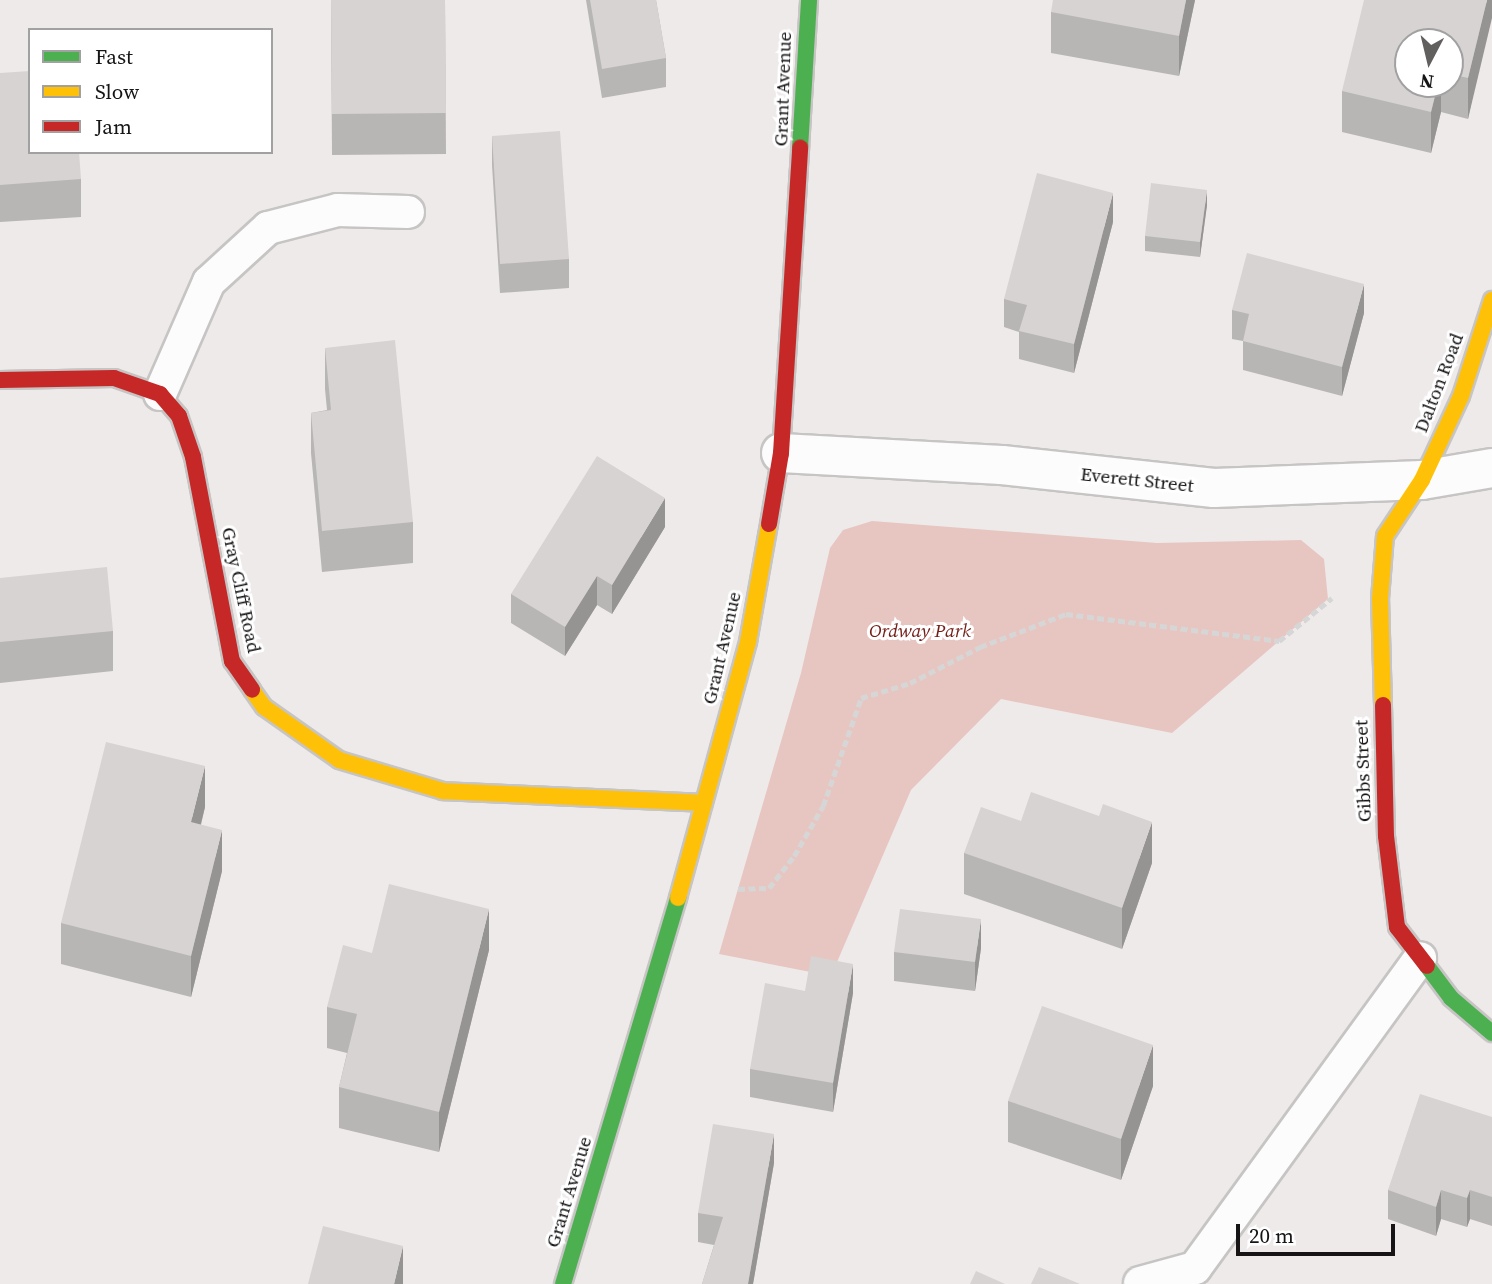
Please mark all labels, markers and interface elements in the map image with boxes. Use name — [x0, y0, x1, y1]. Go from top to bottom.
legend — [28, 28, 273, 154]
north arrow — [1394, 28, 1464, 98]
street label: Grant Avenue — [770, 31, 796, 147]
text: Fast — [95, 42, 133, 71]
text: N — [1418, 68, 1435, 96]
text: Slow — [95, 77, 139, 106]
text: Jam — [95, 112, 132, 141]
street label: Dalton Road — [1410, 330, 1468, 436]
street label: Everett Street — [1079, 463, 1195, 497]
street label: Gray Cliff Road — [217, 525, 265, 655]
street label: Grant Avenue — [698, 590, 746, 706]
park label: Ordway Park — [869, 620, 971, 642]
street label: Gibbs Street — [1350, 720, 1376, 822]
street label: Grant Avenue — [541, 1134, 597, 1250]
scale bar — [1240, 1210, 1399, 1254]
text: 20 m — [1249, 1221, 1294, 1250]

